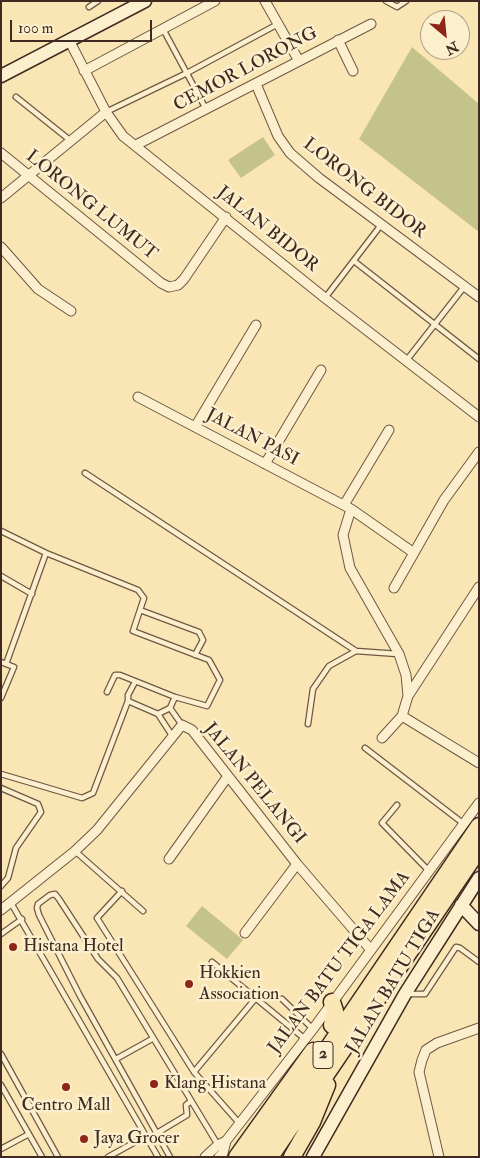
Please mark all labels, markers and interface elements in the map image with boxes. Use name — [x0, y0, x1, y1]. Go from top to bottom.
scale bar — [12, 10, 155, 42]
north arrow — [420, 10, 470, 60]
text: 100 m — [18, 19, 53, 38]
street label: CEMOR LORONG — [170, 23, 322, 117]
text: N — [442, 37, 461, 58]
street label: LORONG BIDOR — [298, 134, 430, 244]
street label: LORONG LUMUT — [21, 146, 161, 266]
street label: JALAN BIDOR — [212, 182, 322, 278]
street label: JALAN PASI — [202, 404, 302, 472]
street label: JALAN PELANGI — [198, 719, 310, 849]
street label: JALAN BATU TIGA LAMA — [264, 868, 416, 1058]
street label: JALAN BATU TIGA — [342, 906, 446, 1058]
place label: Histana Hotel — [23, 936, 124, 958]
marker: Histana Hotel — [7, 941, 19, 953]
place label: Hokkien Association — [199, 963, 279, 1006]
marker: Hokkien Association — [183, 978, 195, 990]
road number: 2 — [313, 1042, 333, 1068]
place label: Klang Histana — [164, 1073, 266, 1095]
marker: Klang Histana — [148, 1078, 160, 1090]
marker: Centro Mall — [60, 1081, 72, 1093]
place label: Centro Mall — [22, 1095, 110, 1117]
place label: Jaya Grocer — [94, 1128, 179, 1150]
marker: Jaya Grocer — [78, 1133, 90, 1145]

